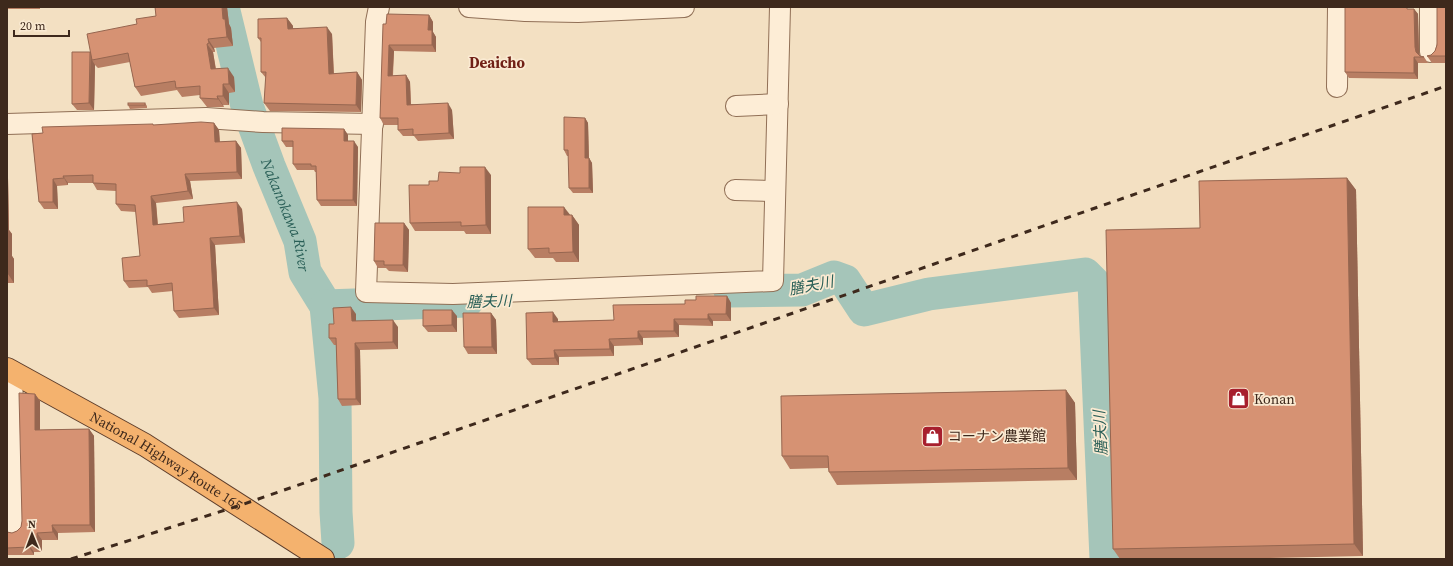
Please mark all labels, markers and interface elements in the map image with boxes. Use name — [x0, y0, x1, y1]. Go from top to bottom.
scale bar — [14, 12, 69, 38]
text: 20 m — [20, 18, 46, 34]
district label: Deaicho — [469, 52, 526, 73]
water label: Nakanokawa River — [256, 155, 315, 274]
water label: 膳夫川 — [787, 270, 837, 300]
water label: 膳夫川 — [466, 290, 514, 312]
shop icon: Konan — [1226, 386, 1252, 412]
place label: Konan — [1254, 389, 1295, 409]
street label: National Highway Route 165 — [86, 407, 247, 515]
water label: 膳夫川 — [1088, 408, 1112, 456]
shop icon: コーナン農業館 — [920, 423, 946, 449]
place label: コーナン農業館 — [948, 426, 1046, 446]
north arrow — [12, 514, 52, 554]
text: N — [28, 517, 36, 532]

